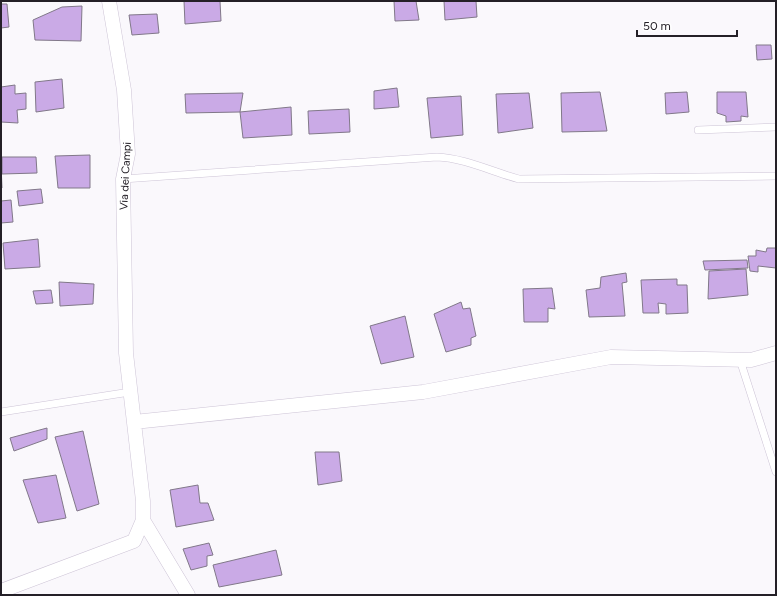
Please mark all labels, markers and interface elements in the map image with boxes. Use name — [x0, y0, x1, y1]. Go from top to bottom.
scale bar — [637, 12, 737, 38]
text: 50 m — [643, 19, 671, 33]
street label: Via dei Campi — [117, 142, 134, 210]

